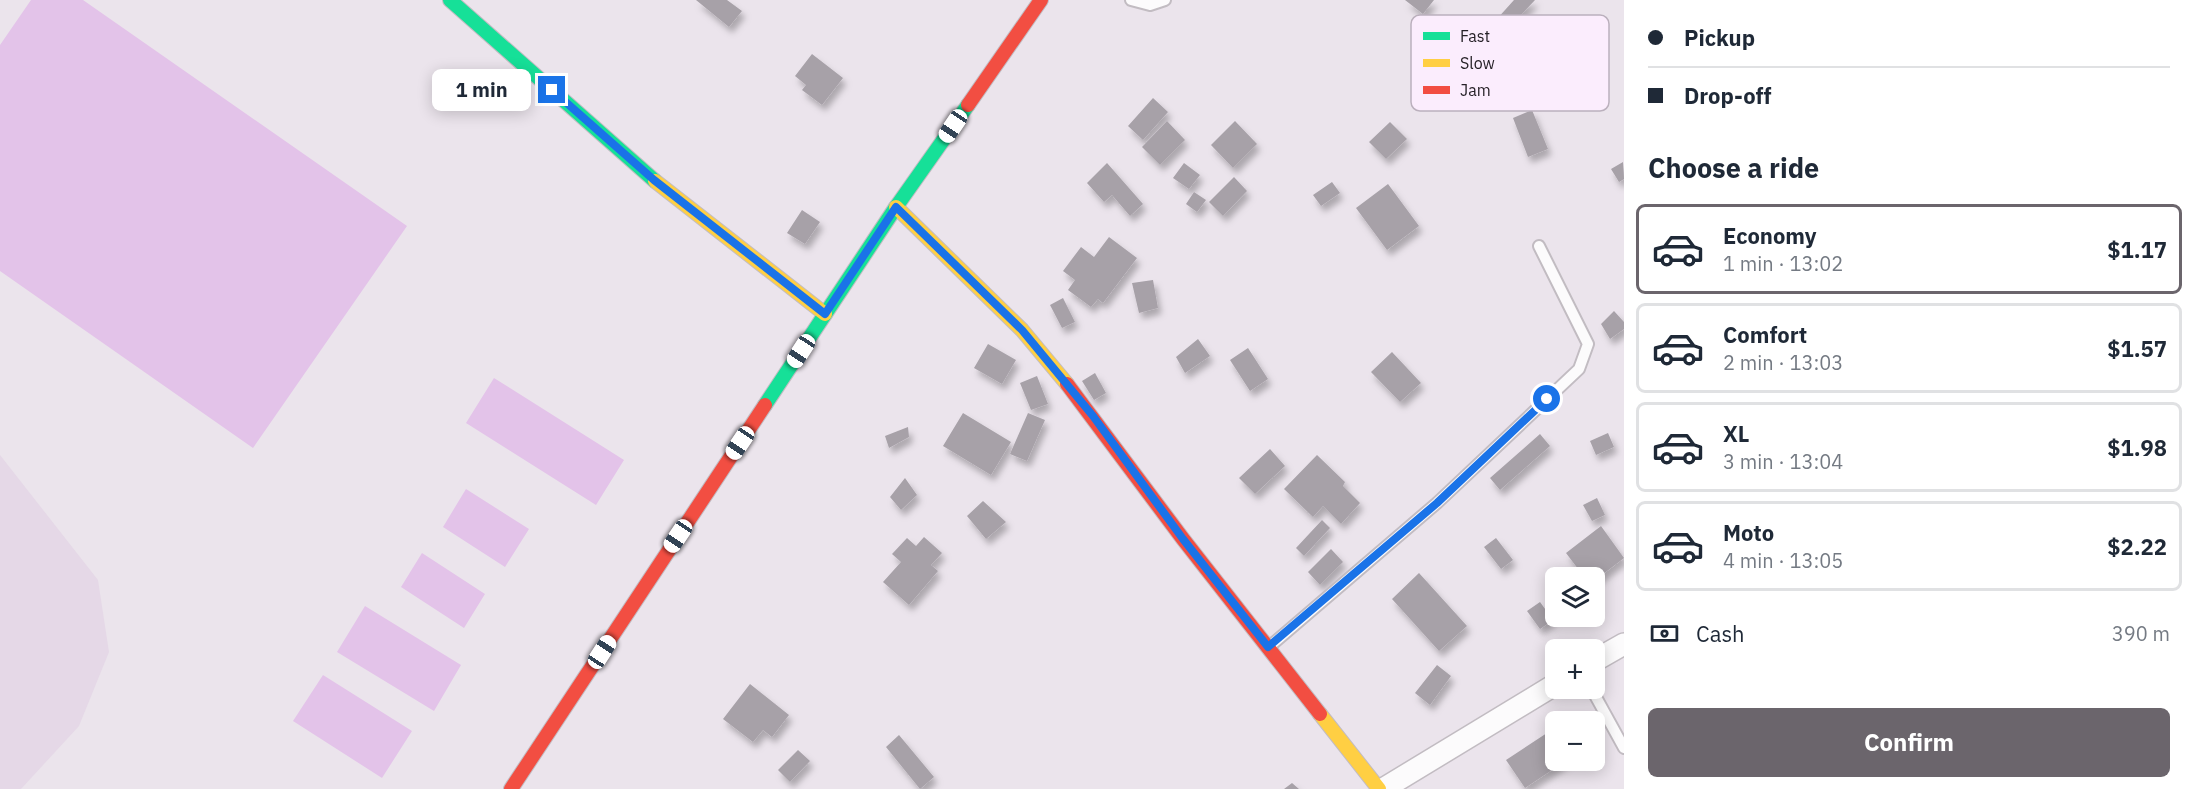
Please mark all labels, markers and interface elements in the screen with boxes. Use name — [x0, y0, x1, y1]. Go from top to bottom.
legend — [1411, 15, 1609, 111]
text: Pickup — [1684, 23, 1755, 52]
text: Fast — [1460, 26, 1490, 46]
text: Slow — [1460, 53, 1495, 73]
callout: 1 min — [432, 69, 531, 111]
text: 1 min — [455, 76, 508, 103]
route end — [538, 76, 565, 103]
text: Jam — [1460, 80, 1491, 100]
text: Drop-off — [1684, 81, 1771, 110]
car — [935, 106, 971, 146]
text: Choose a ride — [1648, 150, 1819, 185]
text: Economy — [1723, 221, 1817, 250]
icon: car — [1651, 222, 1705, 276]
text: $1.17 — [2107, 235, 2167, 264]
text: 1 min · 13:02 — [1723, 250, 1843, 277]
text: Comfort — [1723, 320, 1807, 349]
icon: car — [1651, 321, 1705, 375]
car — [784, 331, 818, 371]
text: $1.57 — [2107, 334, 2167, 363]
text: 2 min · 13:03 — [1723, 349, 1843, 376]
route start — [1533, 385, 1560, 412]
text: XL — [1723, 419, 1749, 448]
icon: car — [1651, 420, 1705, 474]
car — [722, 423, 758, 463]
text: $1.98 — [2107, 433, 2167, 462]
text: 3 min · 13:04 — [1723, 448, 1843, 475]
car — [660, 516, 696, 556]
text: Moto — [1723, 518, 1774, 547]
icon: car — [1651, 519, 1705, 573]
text: $2.22 — [2107, 532, 2167, 561]
text: 4 min · 13:05 — [1723, 547, 1843, 574]
map controls — [1545, 567, 1605, 771]
button: layers — [1545, 567, 1605, 627]
icon: cash — [1648, 617, 1681, 650]
text: Cash — [1696, 619, 1745, 648]
text: 390 m — [2112, 620, 2170, 647]
car — [585, 632, 619, 672]
button: + — [1545, 639, 1605, 699]
button: Confirm — [1648, 708, 2170, 777]
button: − — [1545, 711, 1605, 771]

